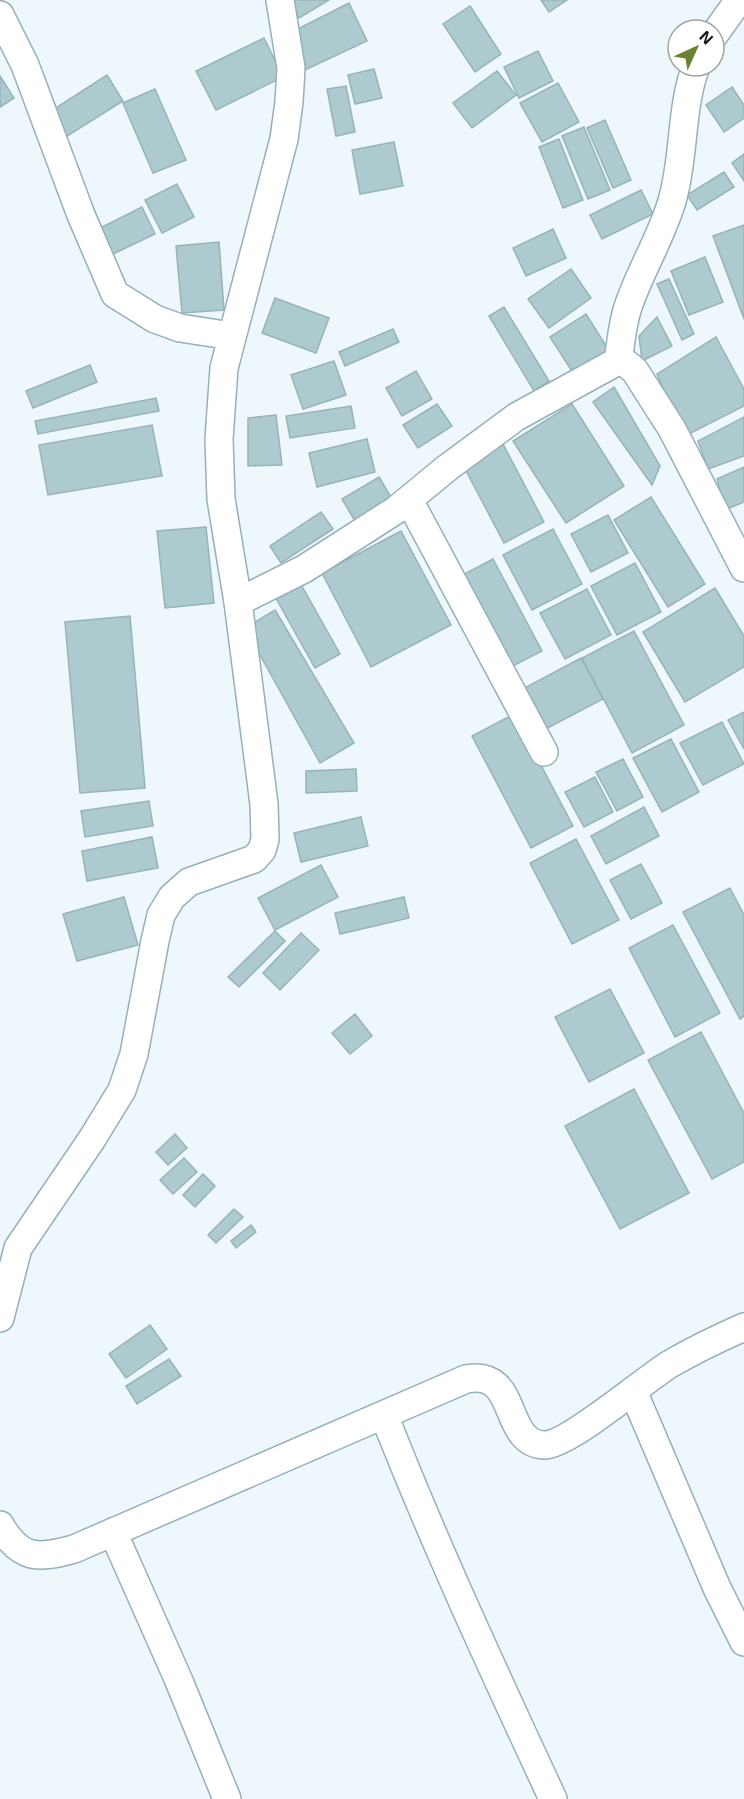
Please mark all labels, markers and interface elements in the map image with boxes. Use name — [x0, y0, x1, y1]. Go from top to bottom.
north arrow — [666, 18, 726, 78]
text: N — [696, 26, 718, 48]

